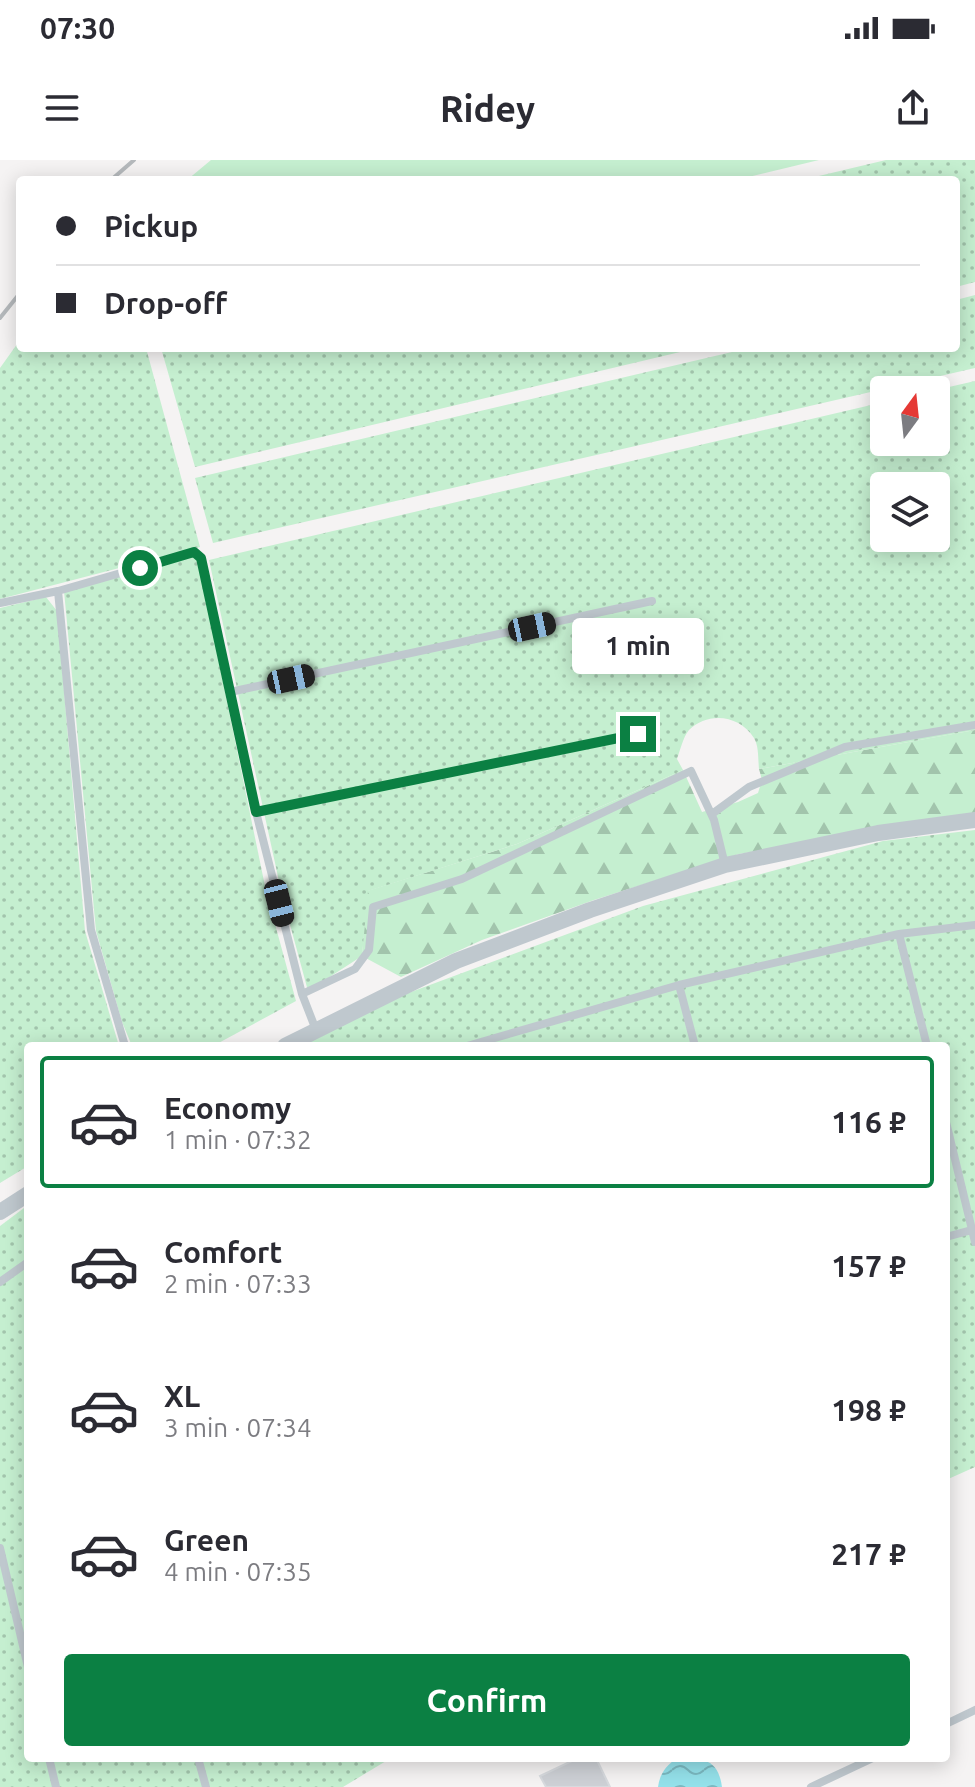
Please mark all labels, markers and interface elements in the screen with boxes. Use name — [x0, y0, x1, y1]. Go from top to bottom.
text: 07:30 — [40, 11, 115, 45]
icon: menu — [40, 86, 84, 130]
icon: share — [891, 86, 935, 130]
text: Ridey — [440, 88, 535, 129]
text: Pickup — [104, 209, 198, 243]
text: Drop-off — [104, 286, 227, 320]
north arrow — [870, 376, 950, 456]
map controls — [870, 376, 950, 552]
button: layers — [870, 472, 950, 552]
route start — [122, 550, 158, 586]
car — [506, 610, 558, 644]
callout: 1 min — [572, 618, 704, 674]
text: 1 min — [605, 631, 671, 660]
car — [265, 662, 317, 696]
route end — [620, 716, 656, 752]
car — [262, 877, 296, 929]
icon: car — [68, 1086, 140, 1158]
text: Economy — [164, 1091, 291, 1125]
text: 116 ₽ — [831, 1105, 906, 1139]
text: 1 min · 07:32 — [164, 1125, 312, 1154]
icon: car — [68, 1230, 140, 1302]
text: Comfort — [164, 1235, 282, 1269]
text: 157 ₽ — [831, 1249, 906, 1283]
text: 2 min · 07:33 — [164, 1269, 312, 1298]
icon: car — [68, 1374, 140, 1446]
text: XL — [164, 1379, 200, 1413]
text: 198 ₽ — [831, 1393, 906, 1427]
text: 3 min · 07:34 — [164, 1413, 312, 1442]
icon: car — [68, 1518, 140, 1590]
text: Green — [164, 1523, 249, 1557]
text: 217 ₽ — [831, 1537, 906, 1571]
text: 4 min · 07:35 — [164, 1557, 312, 1586]
button: Confirm — [64, 1654, 910, 1746]

